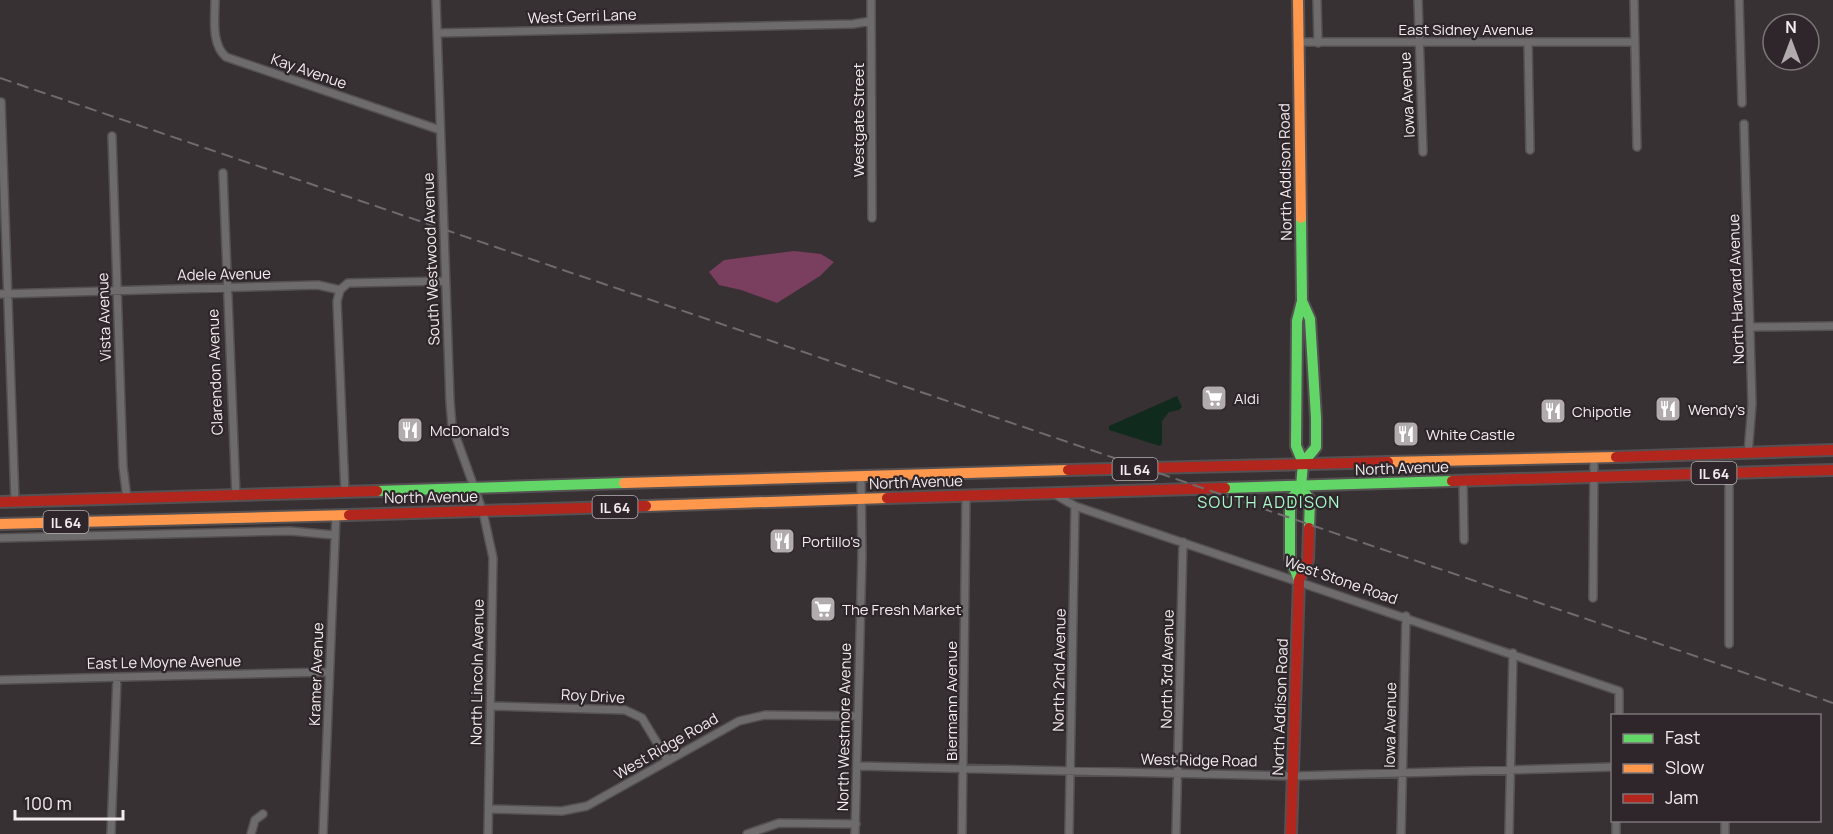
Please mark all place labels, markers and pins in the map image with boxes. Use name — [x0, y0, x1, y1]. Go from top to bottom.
supermarket icon: Aldi — [1199, 383, 1229, 413]
place label: Aldi — [1234, 388, 1259, 409]
restaurant icon: Wendy's — [1653, 394, 1683, 424]
restaurant icon: Chipotle — [1538, 396, 1568, 426]
place label: Wendy's — [1688, 399, 1745, 420]
place label: Chipotle — [1572, 401, 1631, 422]
restaurant icon: McDonald's — [395, 415, 425, 445]
restaurant icon: White Castle — [1391, 419, 1421, 449]
place label: McDonald's — [430, 420, 509, 441]
place label: White Castle — [1426, 424, 1515, 445]
restaurant icon: Portillo's — [767, 526, 797, 556]
place label: Portillo's — [802, 531, 860, 552]
supermarket icon: The Fresh Market — [808, 594, 838, 624]
place label: The Fresh Market — [842, 599, 961, 620]

